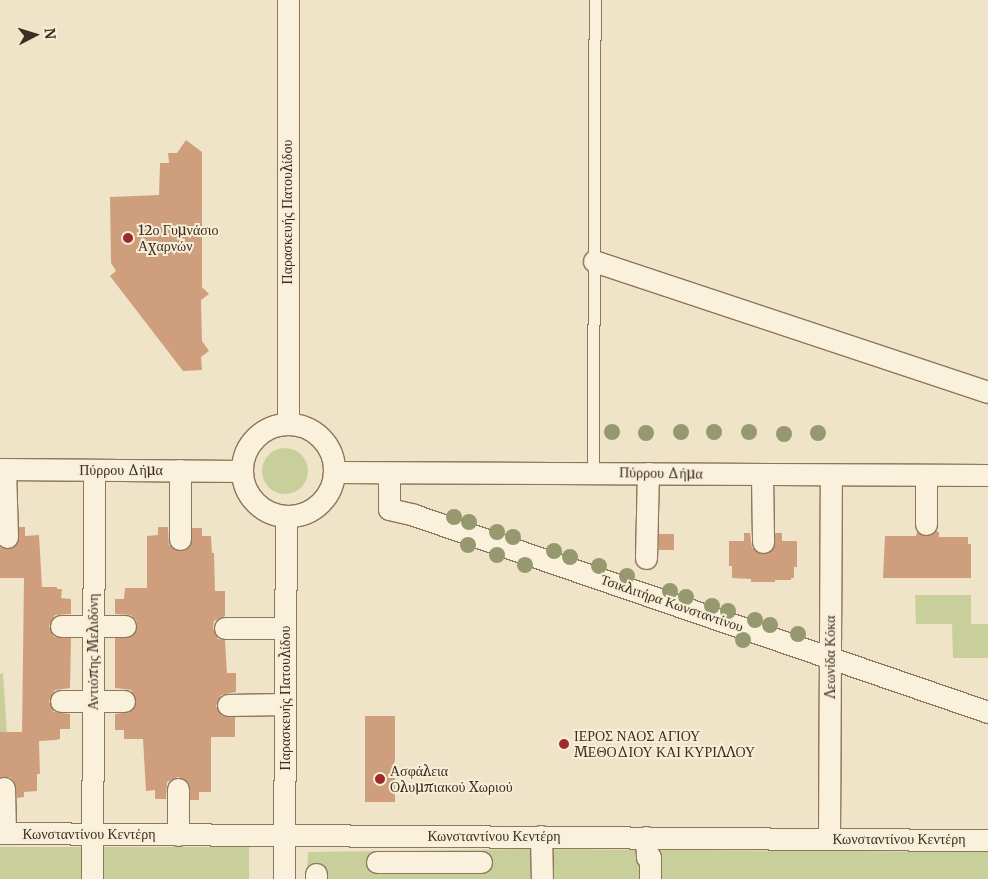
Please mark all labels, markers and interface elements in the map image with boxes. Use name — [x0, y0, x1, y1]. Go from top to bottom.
north arrow — [10, 10, 60, 60]
text: N — [40, 27, 59, 40]
street label: Παρασκευής Πατουλίδου — [279, 140, 295, 284]
place label: 12ο Γυμνάσιο Αχαρνών — [138, 222, 219, 254]
marker: 12ο Γυμνάσιο Αχαρνών — [122, 232, 134, 244]
street label: Πύρρου Δήμα — [79, 462, 163, 478]
street label: Πύρρου Δήμα — [619, 464, 703, 482]
street label: Τσικλιτήρα Κωνσταντίνου — [598, 571, 746, 635]
street label: Αντιόπης Μελιδόνη — [85, 594, 101, 710]
street label: Λεωνίδα Κόκα — [822, 615, 838, 699]
street label: Παρασκευής Πατουλίδου — [277, 626, 293, 770]
place label: ΙΕΡΟΣ ΝΑΟΣ ΑΓΙΟΥ ΜΕΘΟΔΙΟΥ ΚΑΙ ΚΥΡΙΛΛΟΥ — [574, 728, 755, 760]
marker: ΙΕΡΟΣ ΝΑΟΣ ΑΓΙΟΥ ΜΕΘΟΔΙΟΥ ΚΑΙ ΚΥΡΙΛΛΟΥ — [558, 738, 570, 750]
place label: Ασφάλεια Ολυμπιακού Χωριού — [390, 763, 513, 796]
marker: Ασφάλεια Ολυμπιακού Χωριού — [374, 773, 386, 785]
street label: Κωνσταντίνου Κεντέρη — [22, 826, 156, 842]
street label: Κωνσταντίνου Κεντέρη — [427, 828, 561, 844]
street label: Κωνσταντίνου Κεντέρη — [832, 831, 966, 847]

